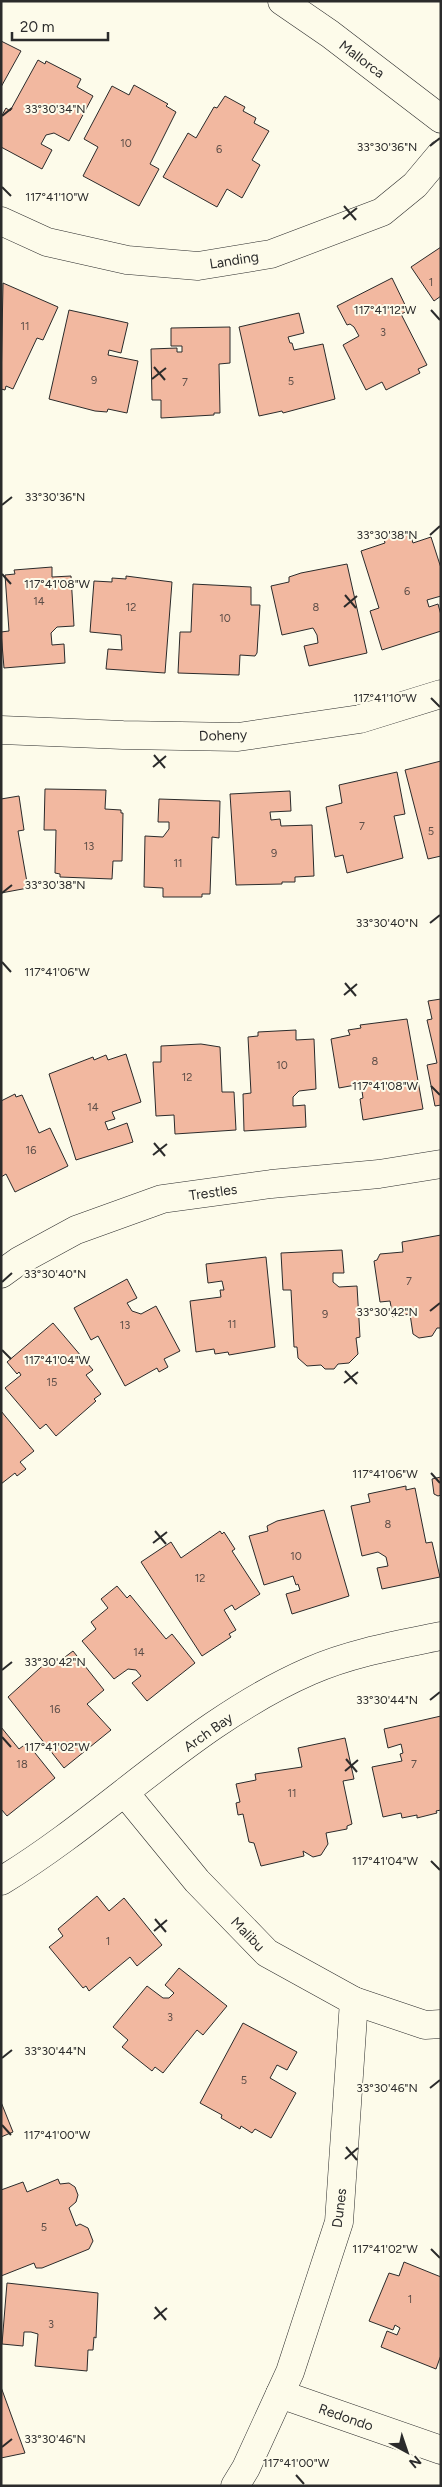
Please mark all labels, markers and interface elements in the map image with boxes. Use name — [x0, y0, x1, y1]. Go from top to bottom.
scale bar — [12, 10, 109, 42]
text: 20 m — [20, 18, 54, 36]
street label: Mallorca — [336, 37, 388, 82]
text: 33°30'34"N — [24, 102, 86, 116]
house number: 10 — [120, 137, 132, 150]
text: 33°30'36"N — [357, 140, 417, 154]
house number: 6 — [216, 143, 222, 156]
text: 117°41'10"W — [25, 190, 89, 204]
street label: Landing — [208, 248, 260, 273]
house number: 1 — [429, 276, 433, 289]
text: 117°41'12"W — [354, 303, 417, 317]
house number: 11 — [20, 320, 30, 333]
house number: 3 — [380, 326, 386, 339]
house number: 9 — [91, 374, 97, 387]
house number: 5 — [288, 375, 294, 388]
house number: 7 — [182, 376, 188, 389]
text: 33°30'36"N — [25, 490, 85, 504]
text: 33°30'38"N — [356, 528, 418, 542]
text: 117°41'08"W — [24, 577, 90, 591]
house number: 6 — [404, 585, 410, 598]
house number: 14 — [33, 595, 45, 608]
house number: 12 — [126, 601, 136, 614]
house number: 8 — [313, 601, 320, 614]
house number: 10 — [219, 612, 231, 625]
text: 117°41'10"W — [353, 691, 417, 705]
street label: Doheny — [199, 726, 248, 745]
house number: 7 — [359, 820, 365, 833]
house number: 5 — [428, 825, 434, 838]
house number: 13 — [84, 840, 94, 853]
house number: 9 — [271, 847, 277, 860]
house number: 11 — [173, 857, 183, 870]
text: 33°30'38"N — [24, 878, 86, 892]
text: 33°30'40"N — [356, 916, 418, 930]
text: 117°41'06"W — [24, 965, 90, 979]
house number: 8 — [372, 1055, 379, 1068]
house number: 10 — [276, 1059, 288, 1072]
house number: 12 — [182, 1071, 192, 1084]
text: 117°41'08"W — [352, 1079, 418, 1093]
house number: 14 — [87, 1101, 99, 1114]
house number: 16 — [26, 1144, 36, 1157]
street label: Trestles — [188, 1181, 238, 1204]
text: 33°30'40"N — [24, 1267, 86, 1281]
house number: 7 — [406, 1275, 412, 1288]
text: 33°30'42"N — [356, 1305, 418, 1319]
house number: 9 — [322, 1308, 328, 1321]
house number: 11 — [227, 1318, 237, 1331]
house number: 13 — [120, 1319, 130, 1332]
text: 117°41'04"W — [24, 1353, 91, 1367]
house number: 15 — [47, 1376, 57, 1389]
text: 117°41'06"W — [352, 1467, 418, 1481]
house number: 8 — [385, 1518, 392, 1531]
house number: 10 — [290, 1550, 302, 1563]
house number: 12 — [195, 1572, 205, 1585]
house number: 14 — [133, 1646, 145, 1659]
text: 33°30'42"N — [24, 1655, 86, 1669]
text: 33°30'44"N — [356, 1693, 418, 1707]
house number: 16 — [50, 1703, 60, 1716]
street label: Arch Bay — [180, 1709, 237, 1755]
text: 117°41'02"W — [24, 1740, 90, 1754]
house number: 18 — [16, 1758, 28, 1771]
house number: 7 — [411, 1758, 417, 1771]
house number: 11 — [287, 1787, 297, 1800]
text: 117°41'04"W — [352, 1854, 419, 1868]
street label: Malibu — [227, 1914, 268, 1955]
house number: 1 — [106, 1935, 110, 1948]
house number: 3 — [167, 2011, 173, 2024]
text: 33°30'44"N — [24, 2044, 86, 2058]
house number: 5 — [241, 2074, 247, 2087]
text: 33°30'46"N — [356, 2081, 418, 2095]
text: 117°41'00"W — [24, 2128, 91, 2142]
street label: Dunes — [329, 2187, 350, 2229]
house number: 5 — [41, 2221, 47, 2234]
text: 117°41'02"W — [352, 2242, 418, 2256]
house number: 1 — [408, 2293, 412, 2306]
house number: 3 — [48, 2318, 54, 2331]
street label: Redondo — [316, 2400, 375, 2435]
north arrow — [382, 2427, 432, 2477]
text: 33°30'46"N — [24, 2432, 86, 2446]
text: N — [405, 2452, 425, 2472]
text: 117°41'00"W — [263, 2456, 330, 2470]

